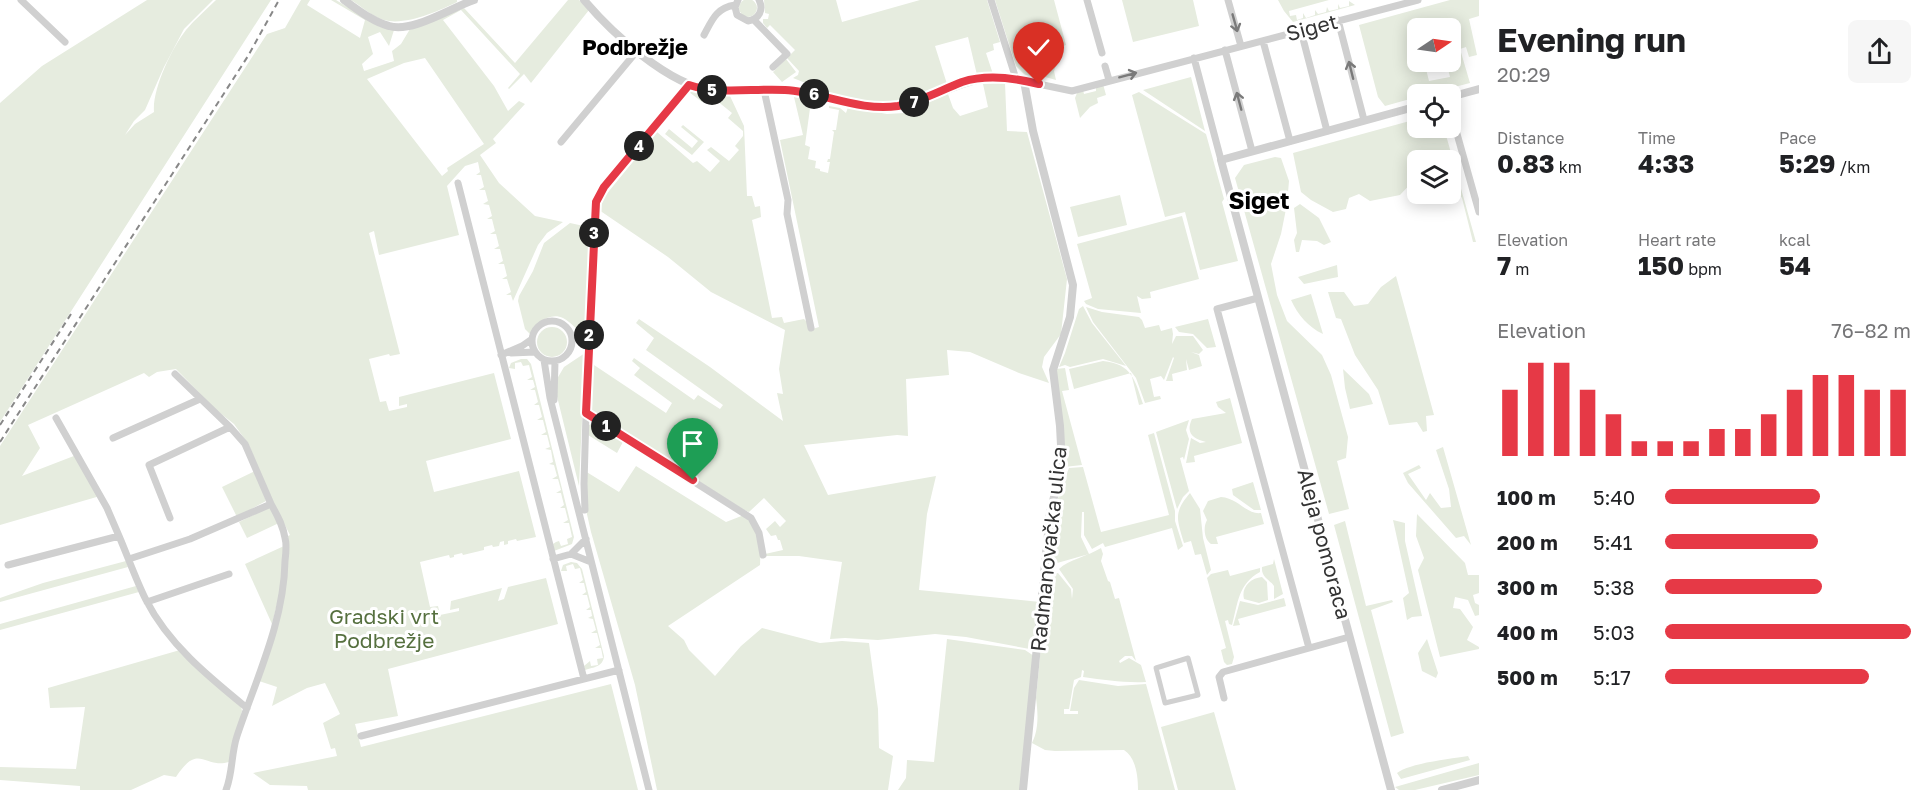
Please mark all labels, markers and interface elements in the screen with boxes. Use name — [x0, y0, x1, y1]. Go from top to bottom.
street label: Siget — [1283, 8, 1340, 46]
one-way arrow — [1229, 13, 1241, 32]
north arrow — [1407, 18, 1461, 72]
map controls — [1407, 18, 1461, 204]
text: Evening run — [1497, 20, 1686, 59]
button: share — [1848, 20, 1911, 83]
pin — [1013, 22, 1064, 84]
icon: check — [1022, 31, 1055, 64]
district label: Podbrežje — [582, 33, 688, 60]
one-way arrow — [1345, 61, 1357, 80]
text: 20:29 — [1497, 62, 1551, 86]
one-way arrow — [1118, 69, 1137, 81]
pin: 5 — [697, 75, 727, 105]
pin: 6 — [799, 79, 829, 109]
text: 5 — [707, 80, 717, 100]
text: 6 — [809, 84, 819, 104]
button: locate — [1407, 84, 1461, 138]
pin: 7 — [899, 87, 929, 117]
one-way arrow — [1232, 91, 1244, 110]
text: 7 — [910, 92, 918, 112]
text: Distance — [1497, 128, 1564, 148]
text: Time — [1638, 128, 1676, 148]
text: Pace — [1779, 128, 1816, 148]
pin: 4 — [624, 131, 654, 161]
text: 4 — [634, 136, 644, 156]
text: 0.83 — [1497, 148, 1555, 179]
text: 4:33 — [1638, 148, 1694, 179]
text: 5:29 — [1779, 148, 1836, 179]
button: layers — [1407, 150, 1461, 204]
text: km — [1555, 157, 1582, 177]
text: /km — [1836, 157, 1870, 177]
district label: Siget — [1228, 185, 1290, 214]
pin: 3 — [579, 218, 609, 248]
text: 3 — [589, 223, 599, 243]
text: Elevation — [1497, 230, 1568, 250]
text: Heart rate — [1638, 230, 1716, 250]
text: kcal — [1779, 230, 1811, 250]
text: 7 — [1497, 250, 1511, 281]
text: 150 — [1638, 250, 1684, 281]
text: 54 — [1779, 250, 1811, 281]
text: m — [1511, 259, 1529, 279]
text: bpm — [1684, 259, 1722, 279]
text: Elevation — [1497, 318, 1586, 342]
text: 76–82 m — [1831, 318, 1911, 342]
pin: 2 — [574, 320, 604, 350]
text: 2 — [584, 325, 594, 345]
pin: 1 — [591, 411, 621, 441]
text: 1 — [602, 416, 610, 436]
pin — [667, 418, 718, 480]
icon: arrive — [676, 427, 709, 460]
street label: Radmanovačka ulica — [1024, 445, 1072, 653]
street label: Aleja pomoraca — [1292, 466, 1358, 622]
text: 100 m — [1497, 485, 1556, 509]
text: 5:40 — [1593, 485, 1635, 509]
text: 200 m — [1497, 530, 1558, 554]
text: 5:41 — [1593, 530, 1633, 554]
text: 300 m — [1497, 575, 1558, 599]
text: 5:38 — [1593, 575, 1635, 599]
park label: Gradski vrt Podbrežje — [329, 603, 439, 653]
text: 400 m — [1497, 620, 1558, 644]
text: 5:03 — [1593, 620, 1635, 644]
text: 500 m — [1497, 665, 1558, 689]
text: 5:17 — [1593, 665, 1631, 689]

